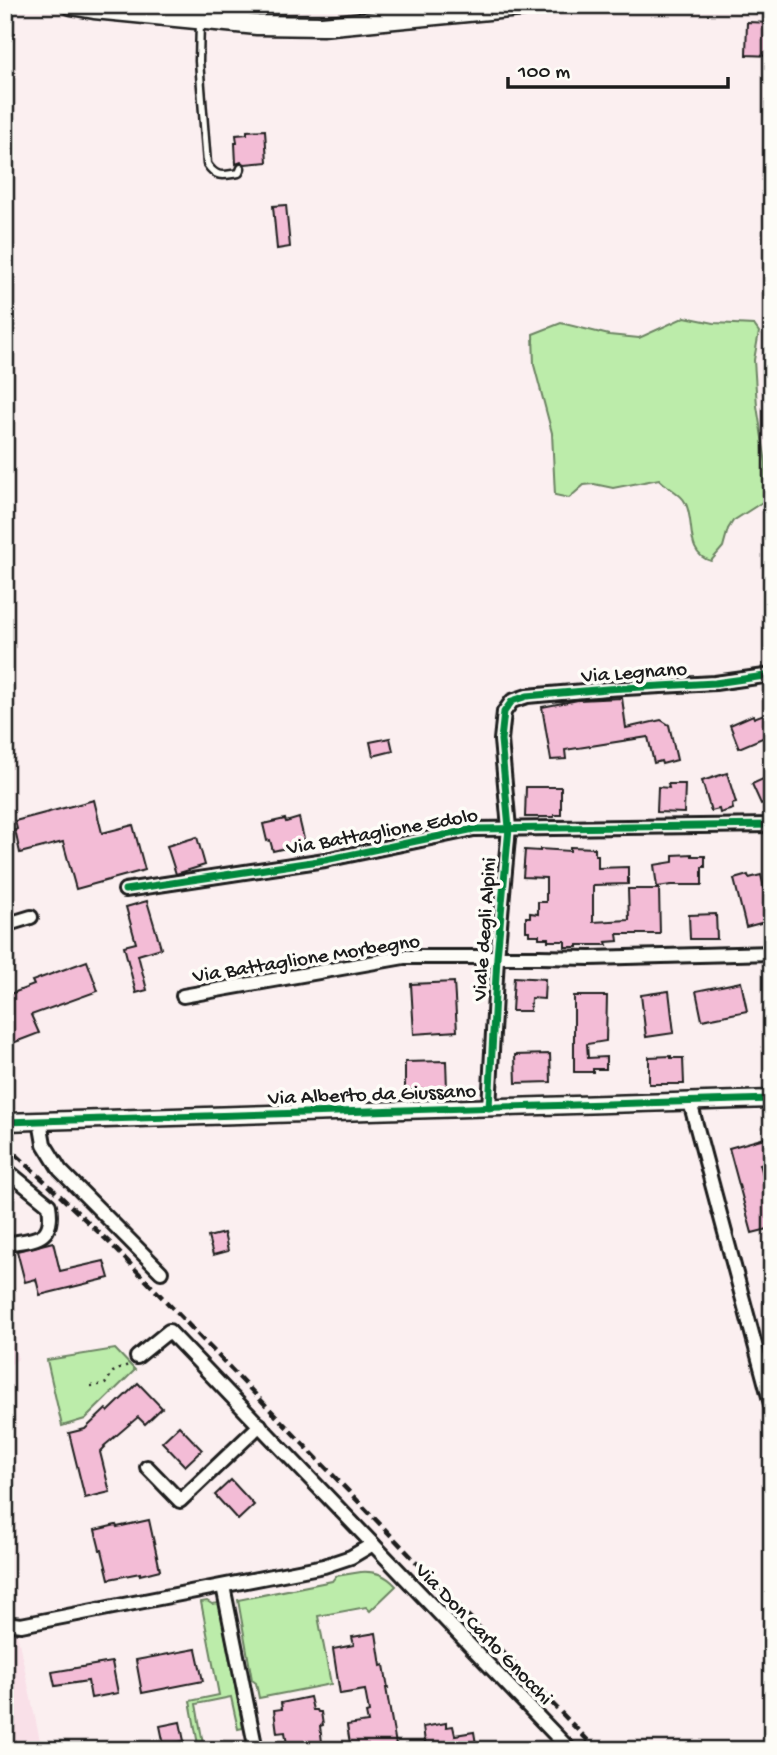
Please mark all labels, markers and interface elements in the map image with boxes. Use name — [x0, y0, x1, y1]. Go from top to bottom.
scale bar — [508, 46, 728, 90]
text: 100 m — [517, 61, 570, 86]
street label: Via Legnano — [580, 658, 688, 691]
street label: Via Battaglione Edolo — [284, 804, 480, 863]
street label: Viale degli Alpini — [469, 857, 504, 1003]
street label: Via Battaglione Morbegno — [190, 930, 422, 991]
street label: Via Alberto da Giussano — [267, 1080, 477, 1113]
street label: Via Don Carlo Gnocchi — [408, 1559, 557, 1712]

